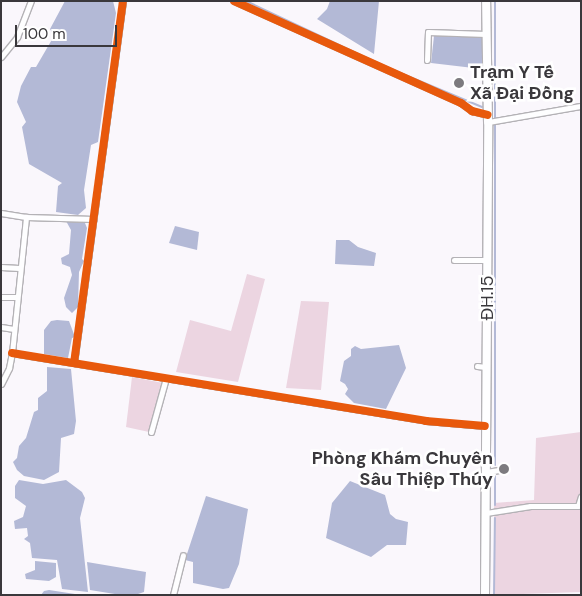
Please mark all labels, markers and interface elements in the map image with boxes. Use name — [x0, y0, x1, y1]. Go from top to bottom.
scale bar — [18, 15, 120, 47]
text: 100 m — [23, 24, 66, 44]
place label: Trạm Y Tế Xã Đại Đồng — [470, 62, 574, 104]
marker: Trạm Y Tế Xã Đại Đồng — [452, 76, 466, 90]
street label: ĐH.15 — [476, 276, 498, 320]
place label: Phòng Khám Chuyên Sâu Thiệp Thúy — [312, 448, 493, 490]
marker: Phòng Khám Chuyên Sâu Thiệp Thúy — [497, 462, 511, 476]

